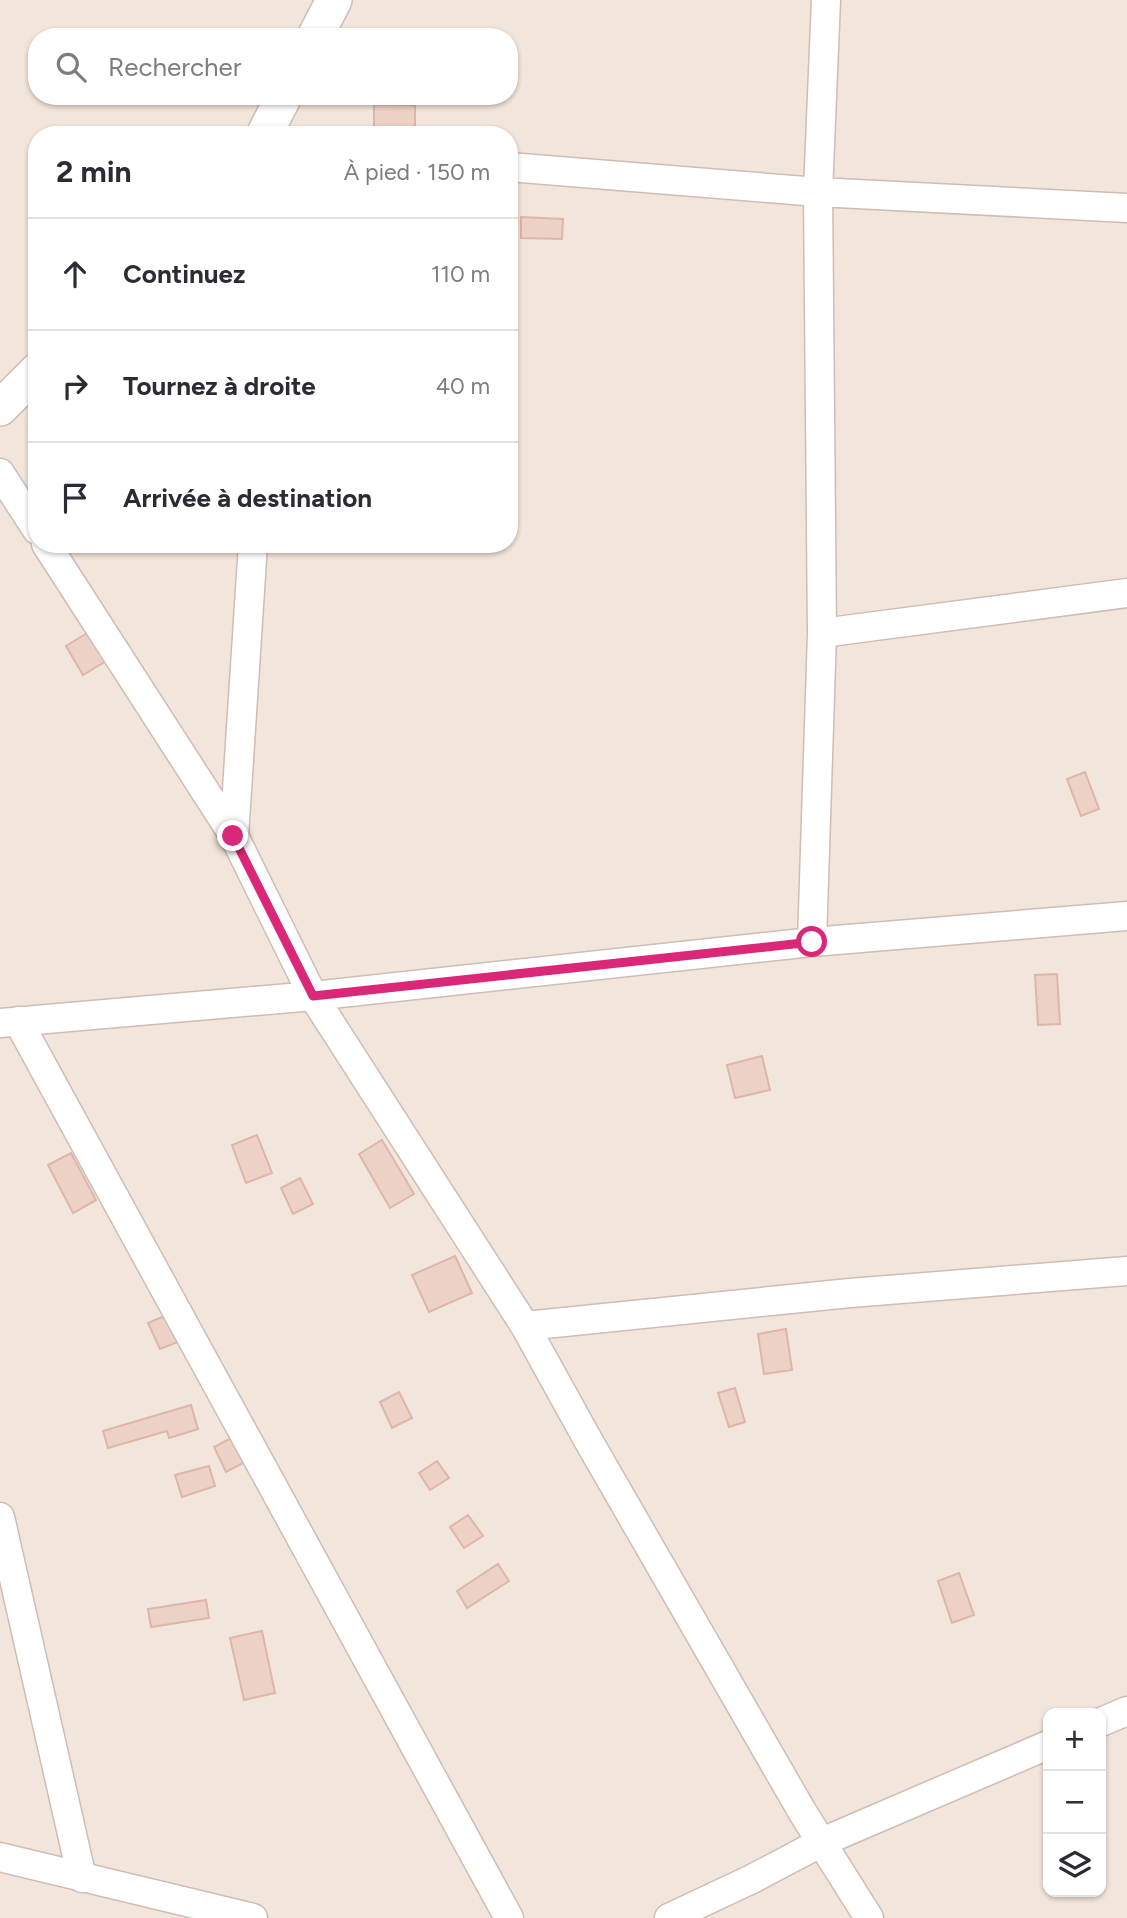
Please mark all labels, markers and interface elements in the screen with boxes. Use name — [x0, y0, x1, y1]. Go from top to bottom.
search box — [28, 28, 518, 105]
icon: search — [52, 48, 90, 86]
text: Rechercher — [108, 51, 242, 83]
text: 2 min — [56, 153, 132, 190]
text: À pied · 150 m — [344, 158, 490, 186]
icon: ahead — [56, 255, 94, 293]
text: Continuez — [123, 258, 245, 290]
text: 110 m — [431, 260, 490, 288]
icon: right — [56, 367, 94, 405]
text: Tournez à droite — [123, 370, 316, 402]
text: 40 m — [436, 372, 490, 400]
icon: arrive — [56, 479, 94, 517]
text: Arrivée à destination — [123, 482, 372, 514]
route end — [217, 820, 248, 851]
route start — [796, 926, 827, 957]
map controls — [1043, 1708, 1106, 1897]
button: + — [1043, 1708, 1106, 1771]
button: − — [1043, 1771, 1106, 1834]
button: layers — [1043, 1834, 1106, 1897]

